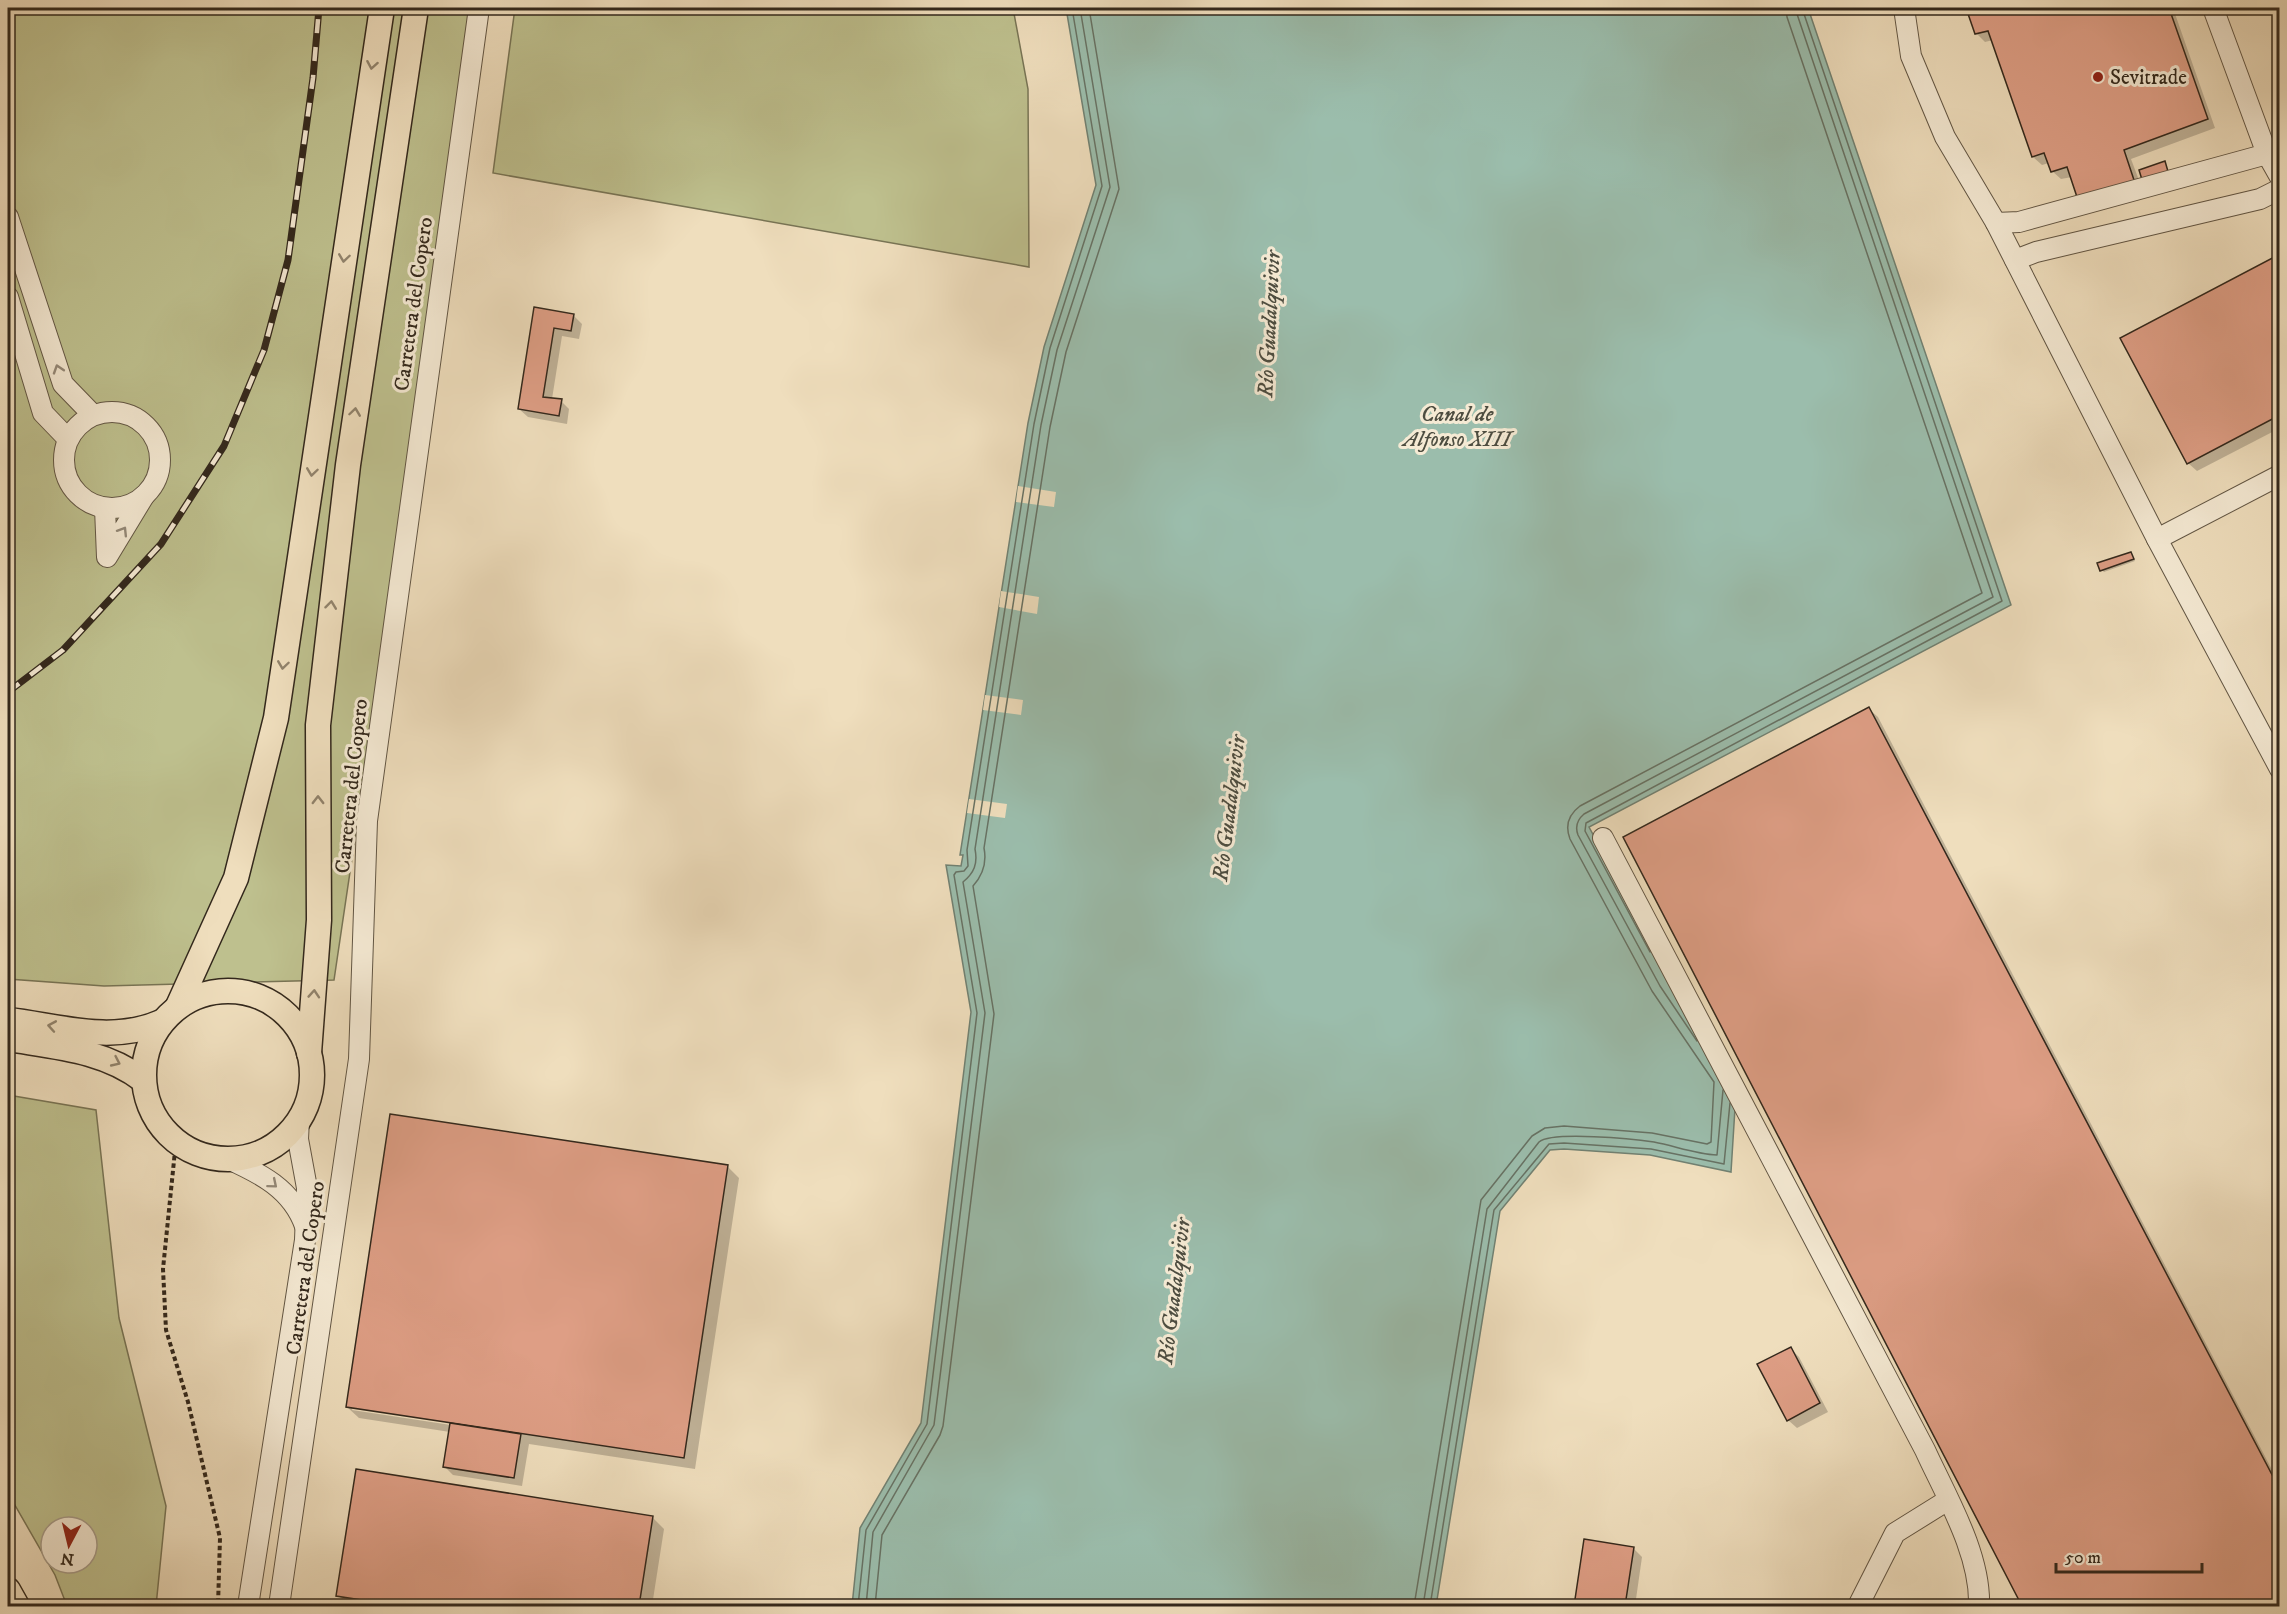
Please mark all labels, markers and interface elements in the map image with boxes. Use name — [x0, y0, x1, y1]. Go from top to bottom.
one-way arrow — [367, 61, 379, 70]
place label: Sevitrade — [2110, 65, 2187, 91]
marker: Sevitrade — [2091, 70, 2105, 84]
street label: Carretera del Copero — [389, 216, 439, 393]
water label: Río Guadalquivir — [1252, 248, 1288, 399]
one-way arrow — [338, 253, 350, 263]
one-way arrow — [53, 364, 66, 375]
water label: Canal de Alfonso XIII — [1400, 401, 1515, 453]
one-way arrow — [349, 407, 361, 416]
one-way arrow — [306, 467, 318, 476]
one-way arrow — [115, 527, 127, 537]
one-way arrow — [325, 601, 337, 610]
one-way arrow — [278, 660, 290, 669]
street label: Carretera del Copero — [330, 698, 374, 875]
water label: Río Guadalquivir — [1207, 732, 1253, 884]
one-way arrow — [312, 795, 324, 804]
one-way arrow — [307, 990, 320, 999]
one-way arrow — [47, 1020, 57, 1033]
one-way arrow — [110, 1055, 121, 1067]
one-way arrow — [266, 1176, 277, 1187]
street label: Carretera del Copero — [281, 1180, 331, 1357]
water label: Río Guadalquivir — [1152, 1215, 1198, 1367]
north arrow — [39, 1515, 99, 1575]
scale bar — [2056, 1536, 2202, 1574]
text: 50 m — [2065, 1547, 2101, 1569]
text: N — [60, 1548, 75, 1570]

